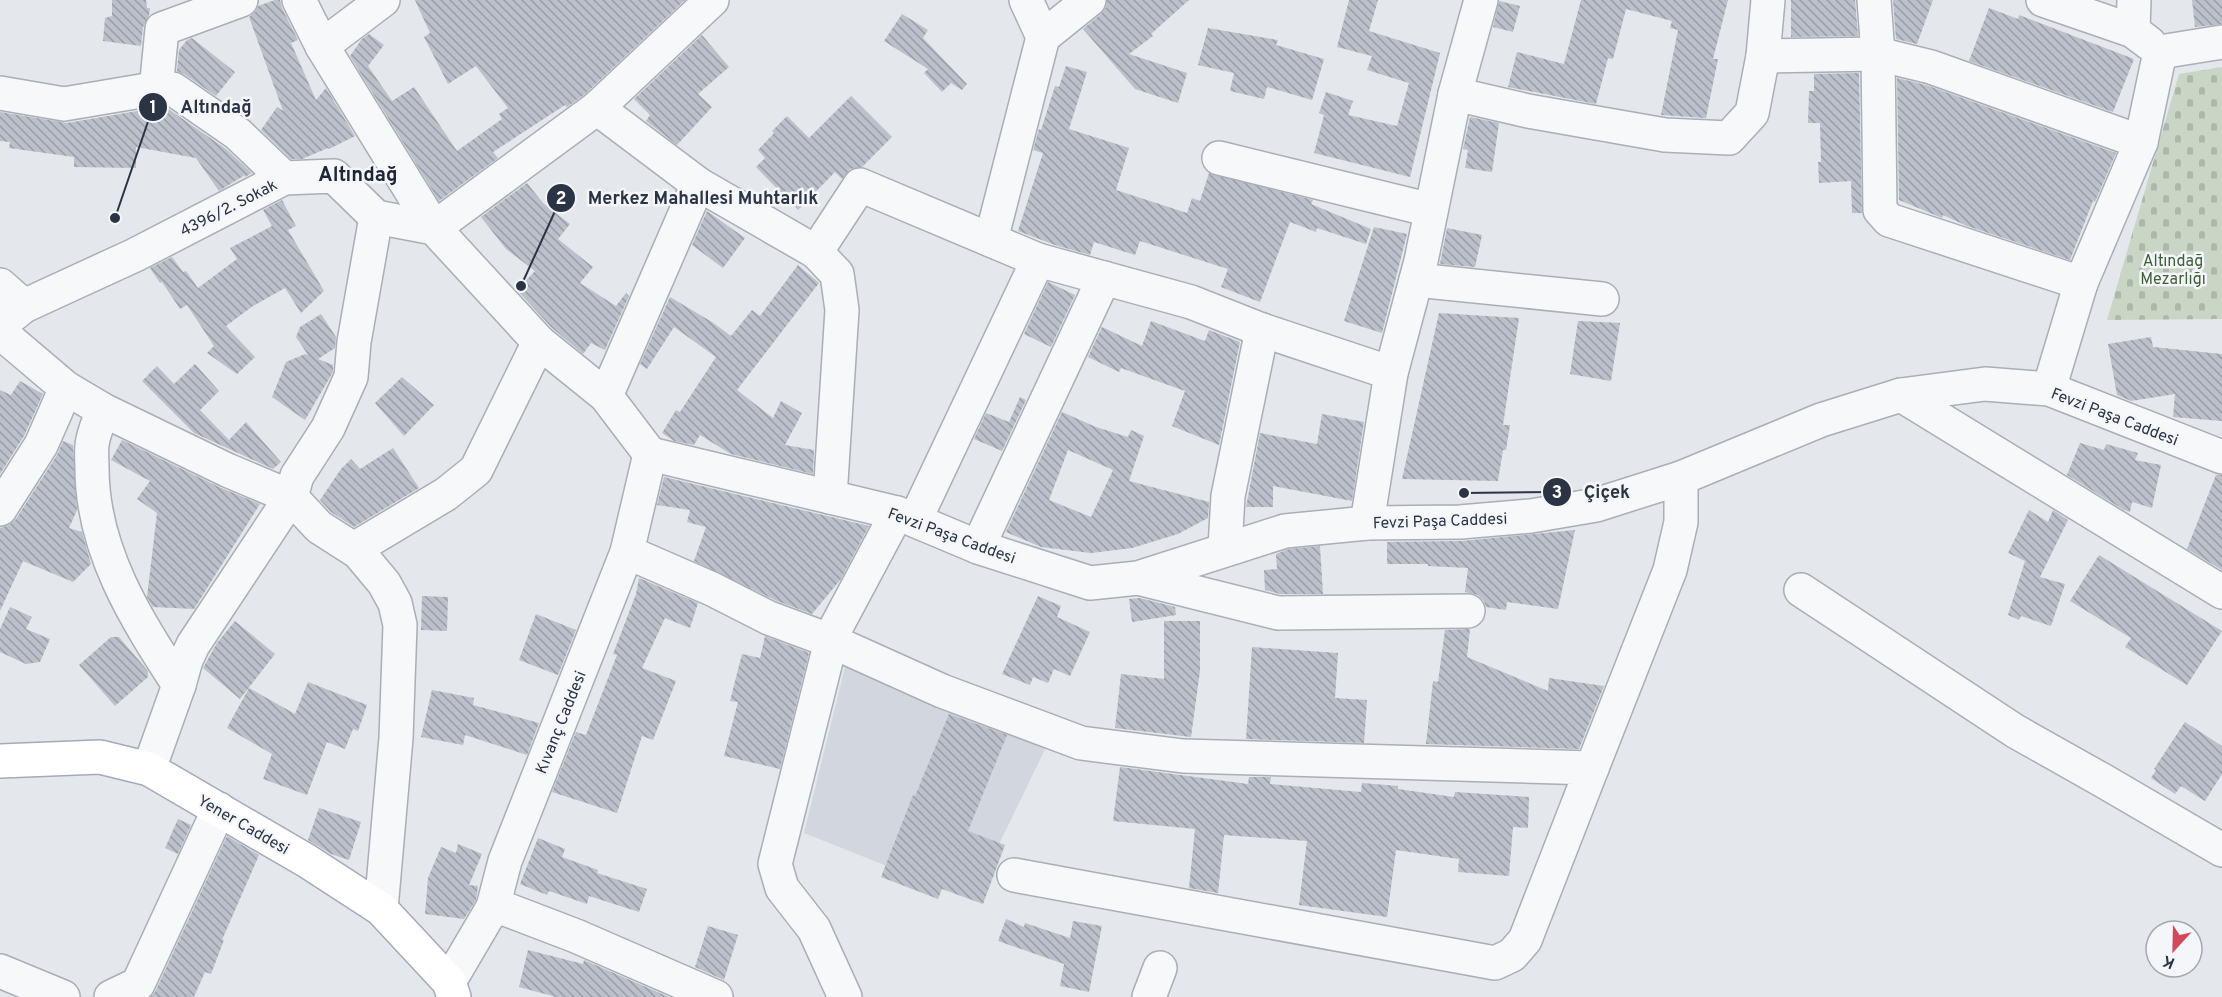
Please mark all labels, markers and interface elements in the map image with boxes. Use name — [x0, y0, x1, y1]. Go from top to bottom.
callout: Altındağ — [138, 89, 263, 125]
text: 1 — [149, 97, 157, 120]
text: Altındağ — [180, 97, 252, 120]
district label: Altındağ — [318, 163, 398, 189]
street label: 4396/2. Sokak — [177, 176, 281, 242]
callout: Merkez Mahallesi Muhtarlık — [546, 180, 830, 216]
text: 2 — [555, 188, 567, 211]
text: Merkez Mahallesi Muhtarlık — [588, 188, 818, 211]
park label: Altındağ Mezarlığı — [2140, 252, 2206, 290]
street label: Fevzi Paşa Caddesi — [2048, 384, 2181, 451]
callout: Çiçek — [1542, 474, 1642, 510]
text: 3 — [1552, 482, 1562, 505]
text: Çiçek — [1584, 482, 1630, 505]
street label: Fevzi Paşa Caddesi — [885, 504, 1018, 569]
street label: Fevzi Paşa Caddesi — [1372, 510, 1508, 534]
street label: Kıvanç Caddesi — [532, 668, 592, 777]
street label: Yener Caddesi — [194, 791, 292, 860]
north arrow — [2144, 919, 2204, 979]
text: K — [2160, 950, 2178, 972]

